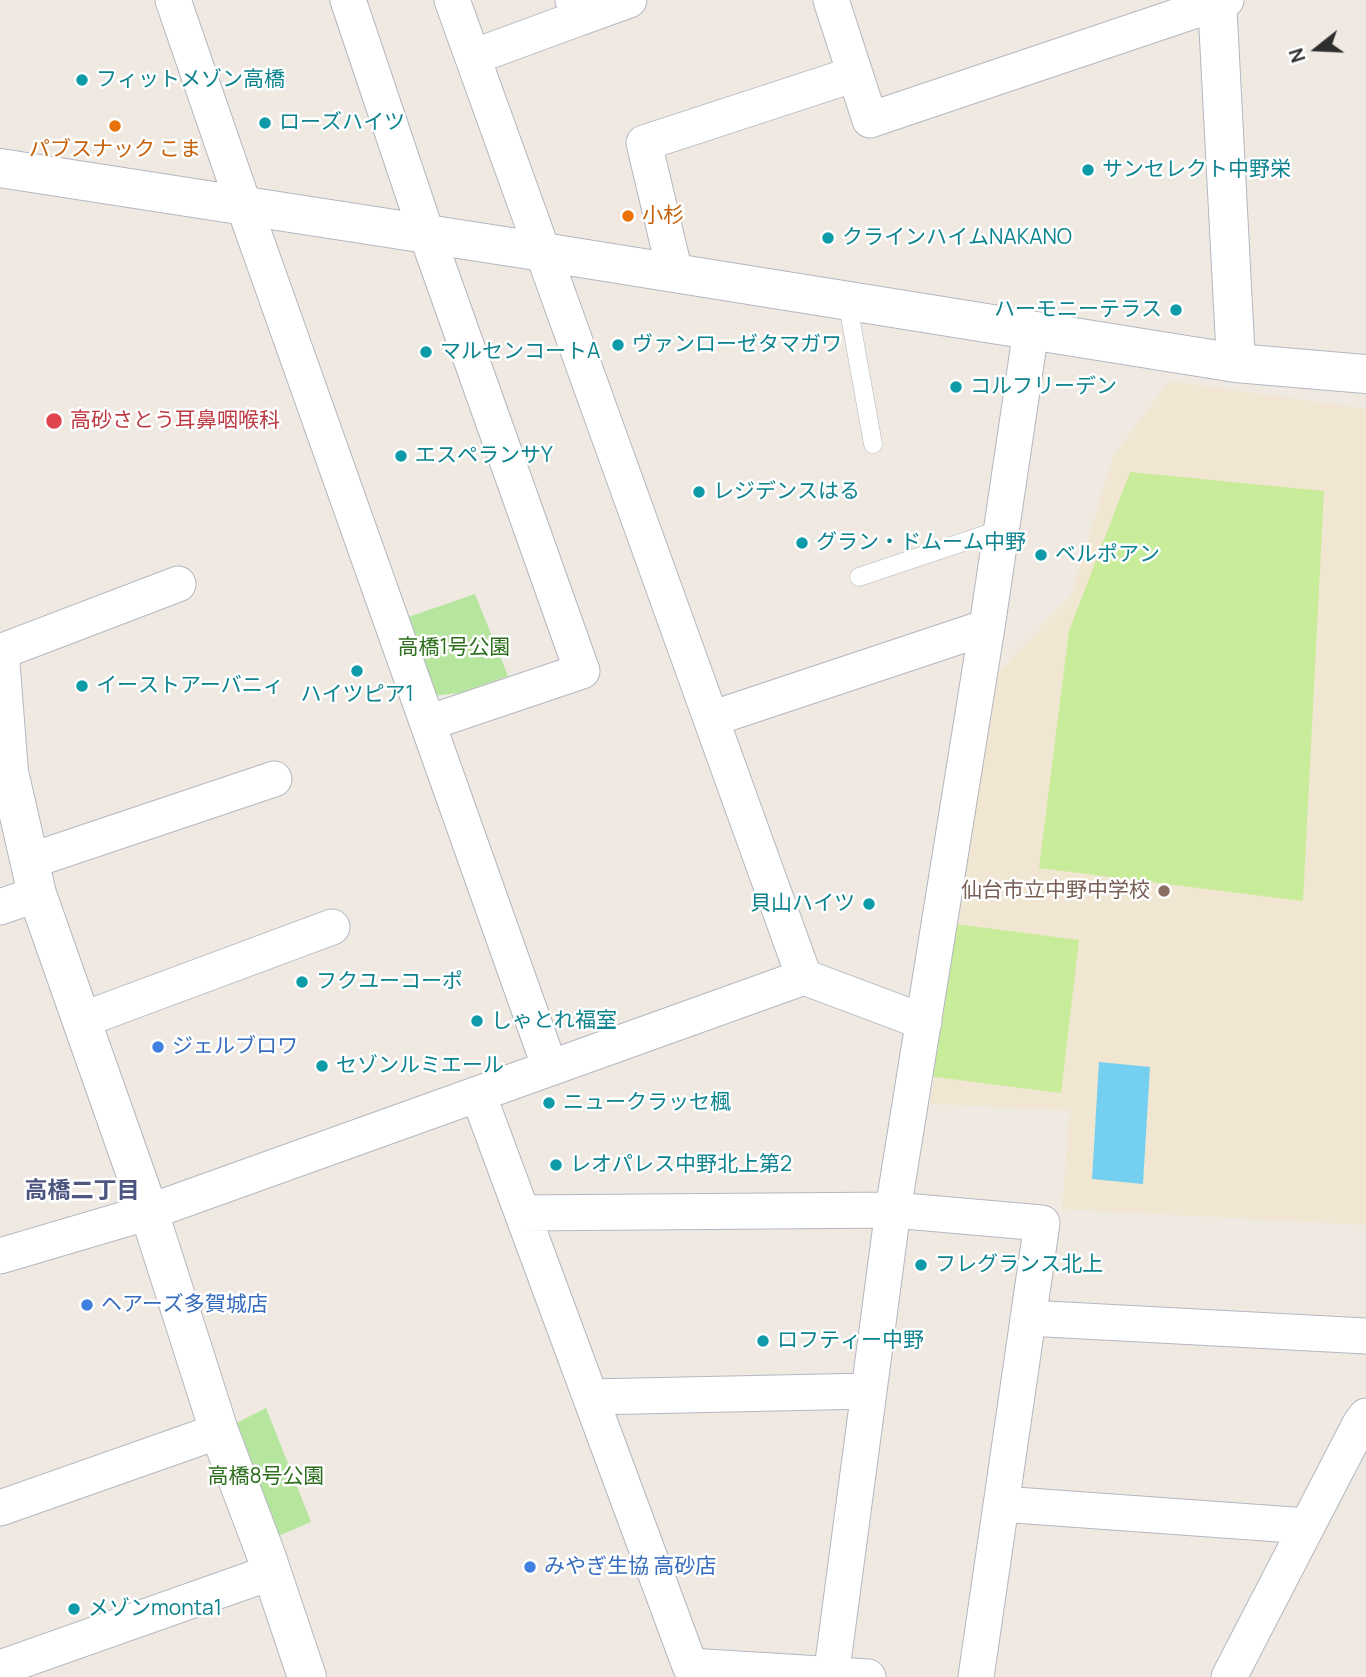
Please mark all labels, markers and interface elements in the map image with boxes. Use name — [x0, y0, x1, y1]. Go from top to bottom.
north arrow — [1282, 14, 1352, 84]
text: N — [1283, 45, 1312, 66]
place label: フィットメゾン高橋 — [96, 67, 285, 93]
marker: フィットメゾン高橋 — [74, 72, 90, 88]
place label: ローズハイツ — [279, 110, 405, 136]
marker: ローズハイツ — [257, 115, 273, 131]
marker: パブスナック こま — [107, 118, 123, 134]
place label: パブスナック こま — [29, 137, 201, 163]
place label: サンセレクト中野栄 — [1102, 157, 1291, 183]
marker: サンセレクト中野栄 — [1080, 162, 1096, 178]
place label: 小杉 — [642, 203, 684, 229]
marker: 小杉 — [620, 208, 636, 224]
place label: クラインハイムNAKANO — [842, 225, 1072, 251]
marker: クラインハイムNAKANO — [820, 230, 836, 246]
place label: ハーモニーテラス — [994, 297, 1162, 323]
marker: ハーモニーテラス — [1168, 302, 1184, 318]
place label: ヴァンローゼタマガワ — [632, 332, 842, 358]
marker: ヴァンローゼタマガワ — [610, 337, 626, 353]
place label: マルセンコートA — [440, 339, 600, 365]
marker: マルセンコートA — [418, 344, 434, 360]
place label: コルフリーデン — [970, 374, 1117, 400]
marker: コルフリーデン — [948, 379, 964, 395]
place label: 高砂さとう耳鼻咽喉科 — [70, 408, 280, 434]
marker: 高砂さとう耳鼻咽喉科 — [44, 411, 64, 431]
place label: エスペランサY — [415, 443, 553, 469]
marker: エスペランサY — [393, 448, 409, 464]
place label: レジデンスはる — [713, 479, 860, 505]
marker: レジデンスはる — [691, 484, 707, 500]
place label: グラン・ドムーム中野 — [816, 530, 1026, 556]
marker: グラン・ドムーム中野 — [794, 535, 810, 551]
place label: ベルポアン — [1055, 542, 1160, 568]
marker: ベルポアン — [1033, 547, 1049, 563]
park label: 高橋1号公園 — [397, 635, 511, 661]
marker: ハイツピア1 — [349, 663, 365, 679]
place label: イーストアーバニィ — [96, 673, 284, 699]
marker: イーストアーバニィ — [74, 678, 90, 694]
place label: ハイツピア1 — [300, 682, 414, 708]
place label: 仙台市立中野中学校 — [961, 878, 1150, 904]
marker: 仙台市立中野中学校 — [1156, 883, 1172, 899]
place label: 貝山ハイツ — [750, 891, 855, 917]
marker: 貝山ハイツ — [861, 896, 877, 912]
place label: フクユーコーポ — [316, 969, 463, 995]
marker: フクユーコーポ — [294, 974, 310, 990]
place label: しゃとれ福室 — [491, 1008, 617, 1034]
marker: しゃとれ福室 — [469, 1013, 485, 1029]
place label: ジェルブロワ — [172, 1034, 298, 1060]
marker: ジェルブロワ — [150, 1039, 166, 1055]
place label: セゾンルミエール — [336, 1053, 504, 1079]
marker: セゾンルミエール — [314, 1058, 330, 1074]
place label: ニュークラッセ楓 — [563, 1090, 731, 1116]
marker: ニュークラッセ楓 — [541, 1095, 557, 1111]
place label: レオパレス中野北上第2 — [570, 1152, 792, 1178]
marker: レオパレス中野北上第2 — [548, 1157, 564, 1173]
district label: 高橋二丁目 — [25, 1178, 139, 1206]
place label: フレグランス北上 — [935, 1252, 1103, 1278]
marker: フレグランス北上 — [913, 1257, 929, 1273]
place label: ヘアーズ多賀城店 — [101, 1292, 268, 1318]
marker: ヘアーズ多賀城店 — [79, 1297, 95, 1313]
place label: ロフティー中野 — [777, 1328, 924, 1354]
marker: ロフティー中野 — [755, 1333, 771, 1349]
park label: 高橋8号公園 — [207, 1464, 325, 1490]
place label: みやぎ生協 高砂店 — [544, 1554, 716, 1580]
marker: みやぎ生協 高砂店 — [522, 1559, 538, 1575]
place label: メゾンmonta1 — [88, 1596, 222, 1622]
marker: メゾンmonta1 — [66, 1601, 82, 1617]

